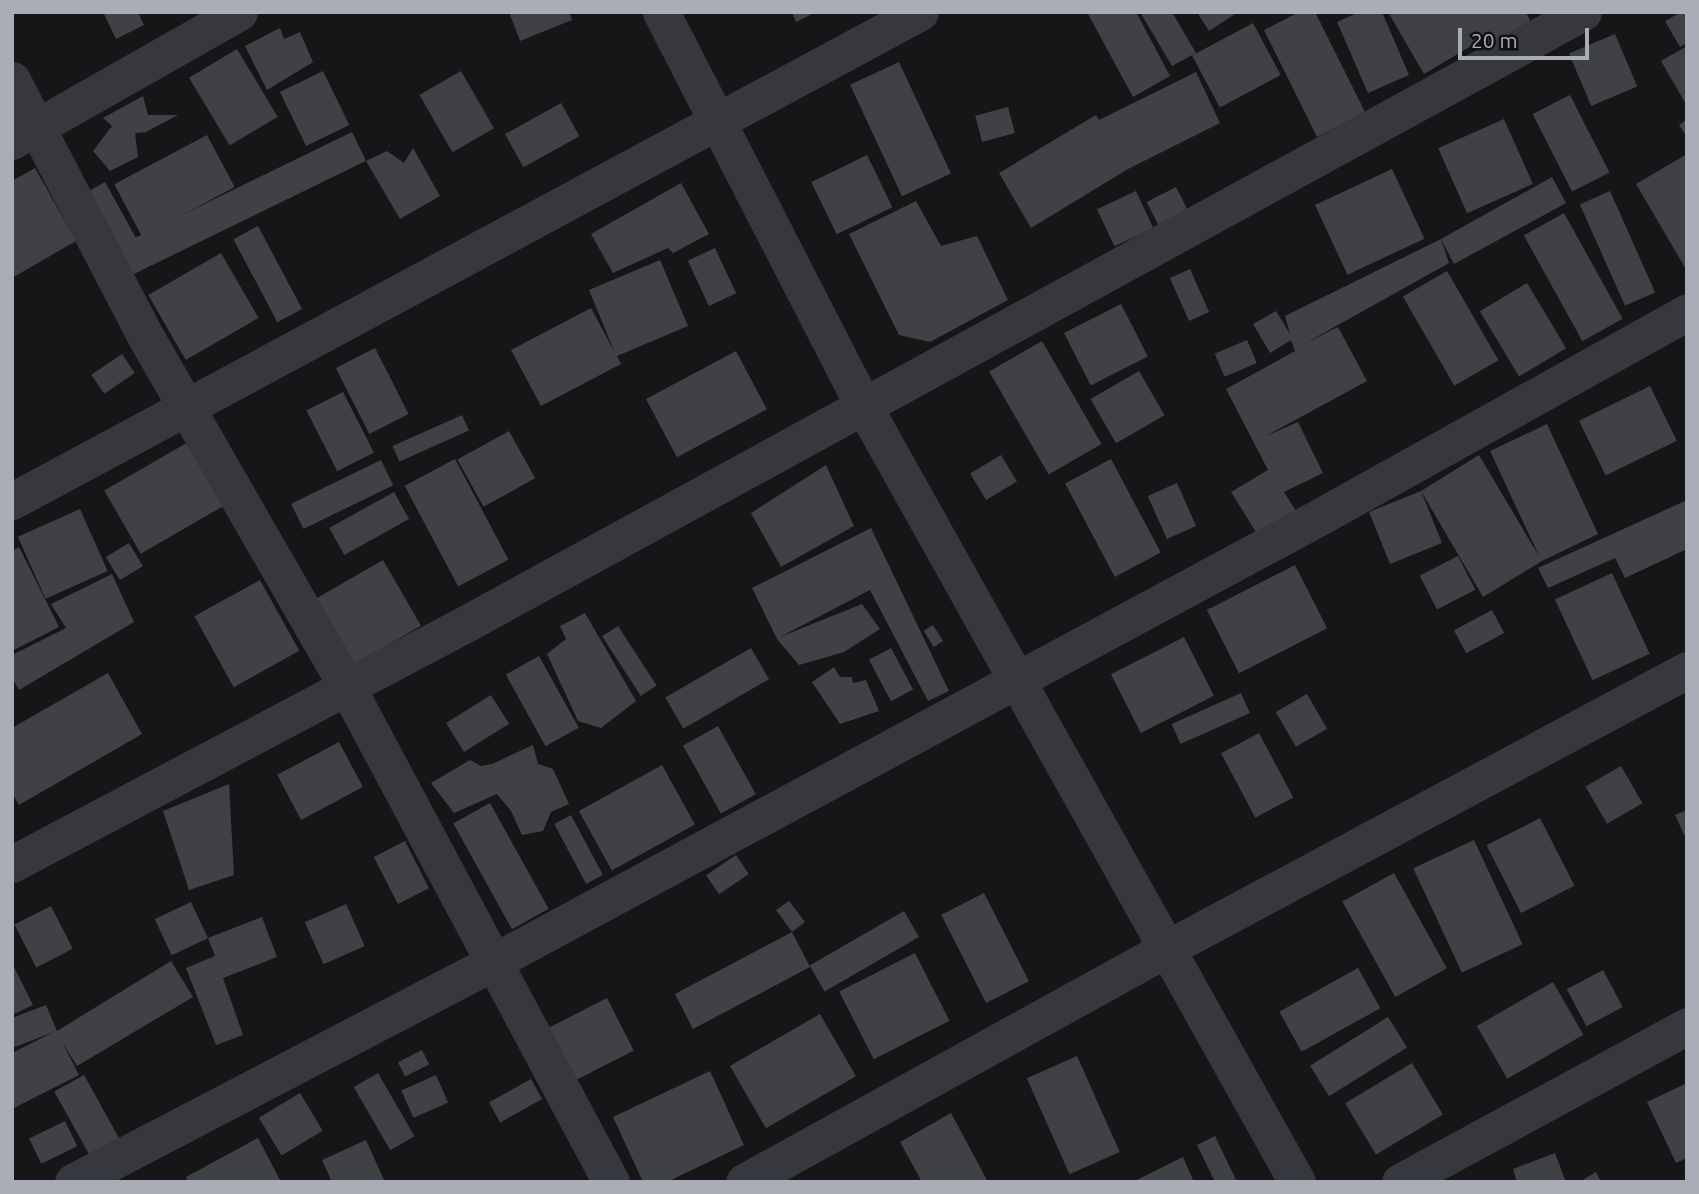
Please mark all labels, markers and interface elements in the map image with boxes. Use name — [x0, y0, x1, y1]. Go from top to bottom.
scale bar — [1461, 14, 1592, 58]
text: 20 m — [1471, 28, 1518, 52]

